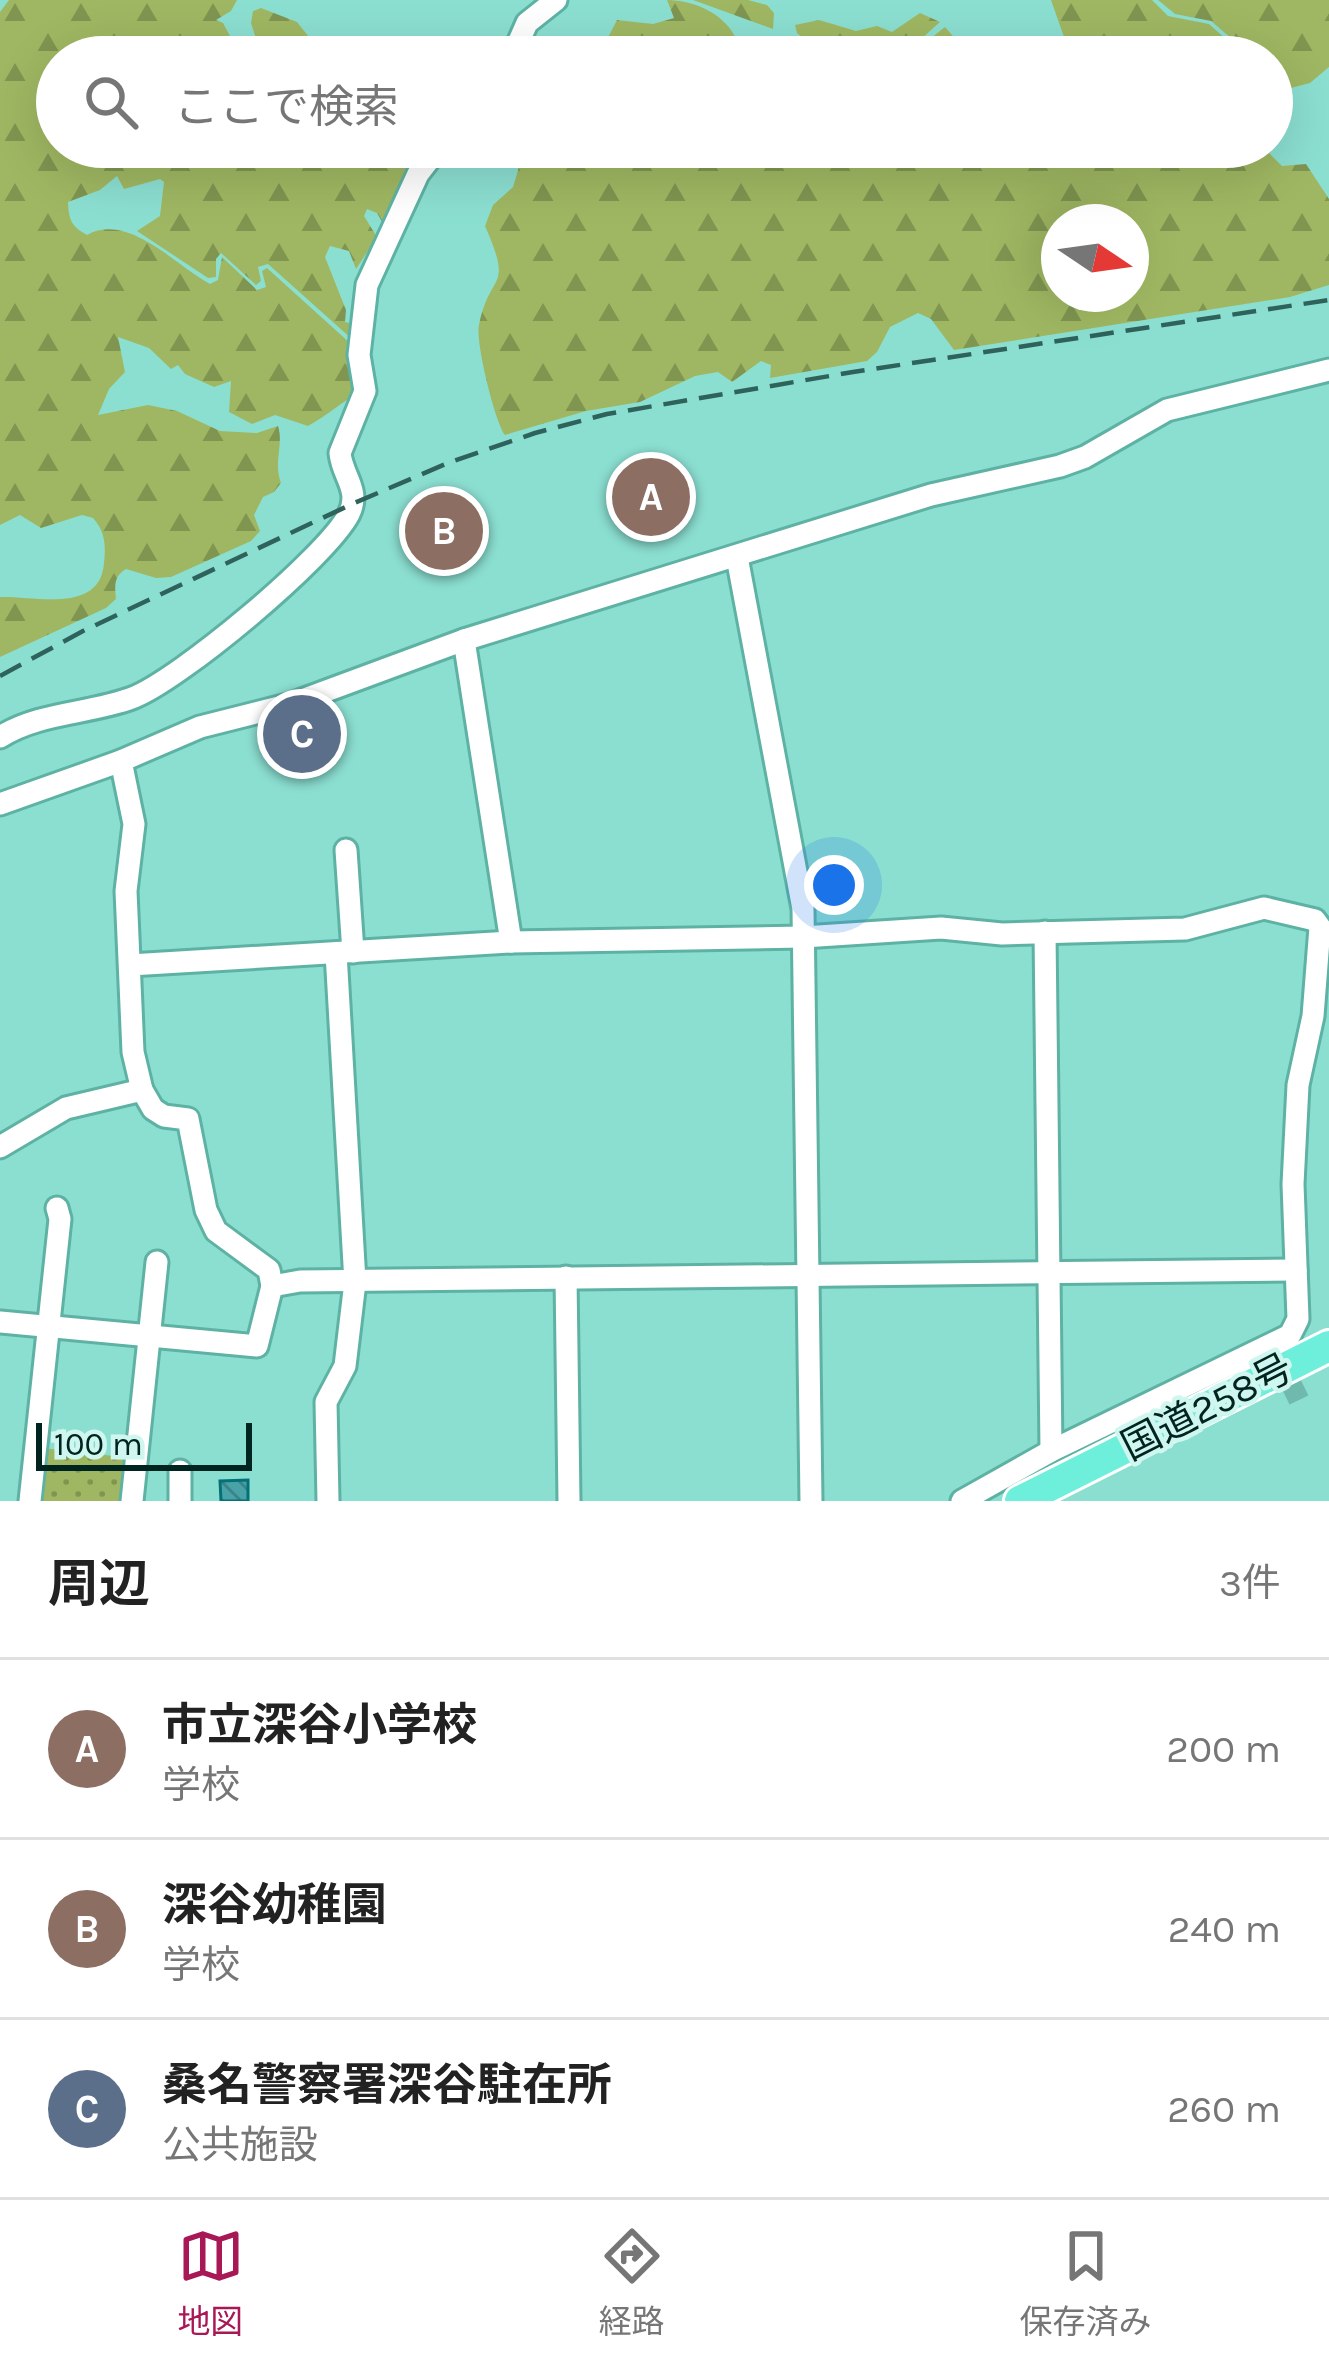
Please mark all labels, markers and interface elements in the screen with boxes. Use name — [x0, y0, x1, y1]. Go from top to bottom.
search box — [36, 36, 1293, 168]
icon: search — [78, 69, 144, 135]
text: ここで検索 — [174, 81, 399, 133]
north arrow — [1041, 204, 1149, 312]
pin: A — [612, 452, 690, 542]
pin: B — [405, 486, 483, 576]
pin: C — [263, 689, 341, 779]
your location — [804, 855, 864, 915]
street label: 国道258号 — [1114, 1344, 1300, 1470]
scale bar — [36, 1417, 252, 1470]
text: 100 m — [54, 1425, 143, 1463]
text: 周辺 — [48, 1554, 150, 1614]
text: 3件 — [1219, 1560, 1281, 1606]
text: 市立深谷小学校 — [162, 1699, 477, 1751]
text: A — [75, 1726, 99, 1772]
text: 200 m — [1166, 1726, 1281, 1772]
text: 学校 — [162, 1762, 240, 1808]
text: 深谷幼稚園 — [162, 1879, 387, 1931]
text: B — [74, 1906, 100, 1952]
text: 240 m — [1168, 1906, 1281, 1952]
text: 学校 — [162, 1942, 240, 1988]
text: 桑名警察署深谷駐在所 — [162, 2059, 612, 2111]
text: C — [75, 2086, 99, 2132]
text: 260 m — [1167, 2086, 1281, 2132]
text: 公共施設 — [162, 2122, 318, 2168]
tab: 地図 — [178, 2223, 244, 2343]
tab: 経路 — [599, 2223, 665, 2343]
tab: 保存済み — [1020, 2223, 1152, 2343]

